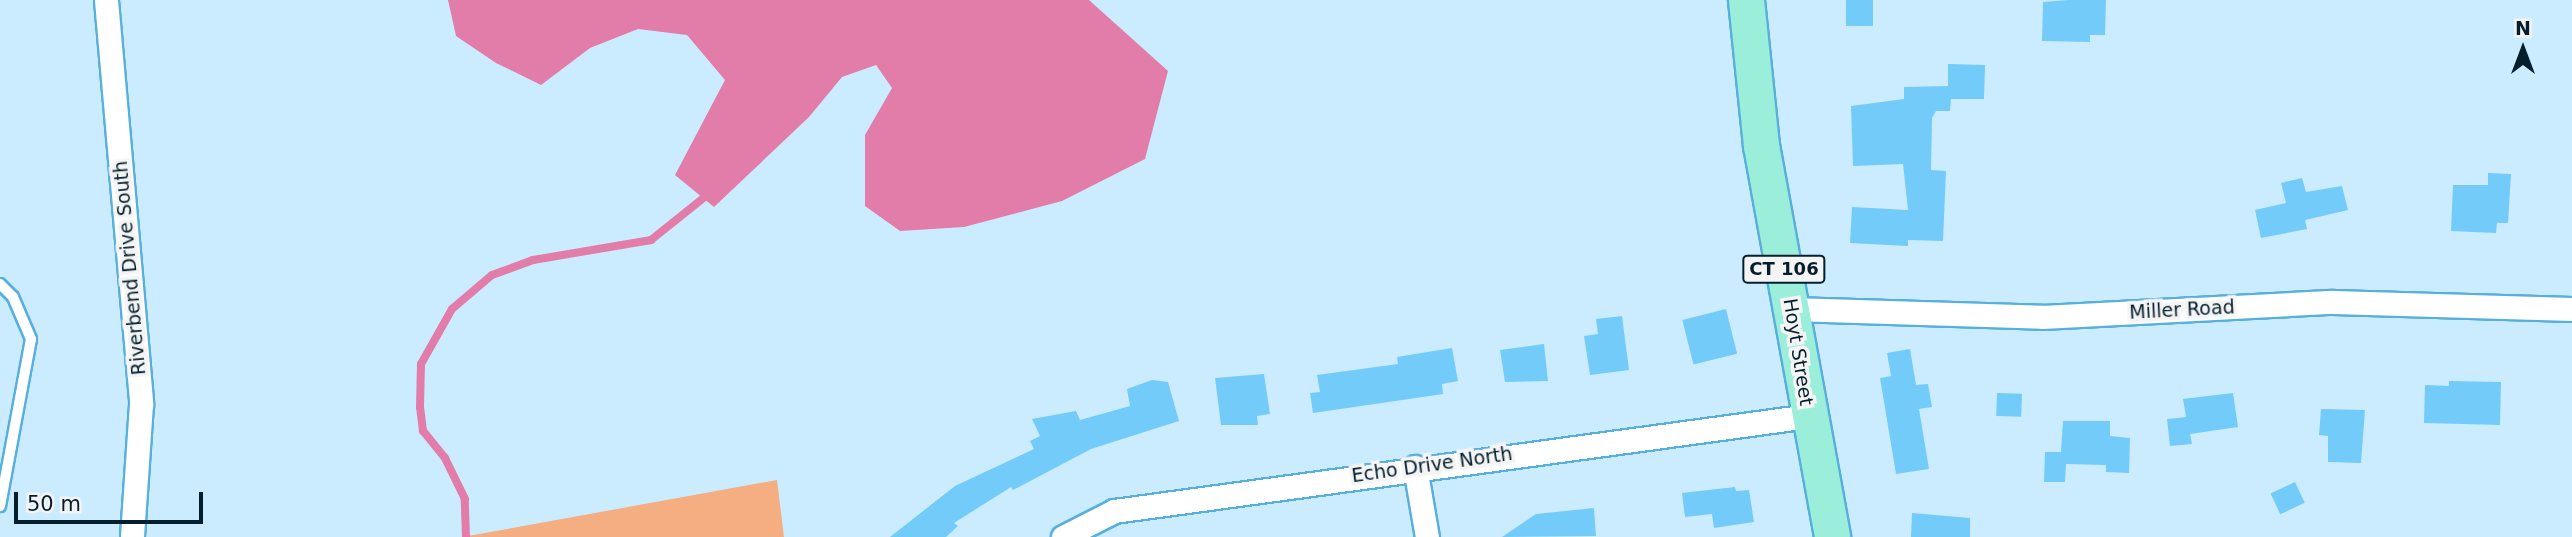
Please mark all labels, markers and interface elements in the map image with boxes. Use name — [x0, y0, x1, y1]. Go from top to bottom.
north arrow — [2488, 14, 2558, 84]
text: N — [2515, 17, 2531, 39]
street label: Riverbend Drive South — [109, 160, 151, 376]
road number: CT 106 — [1742, 255, 1826, 284]
street label: Miller Road — [2129, 296, 2235, 324]
street label: Hoyt Street — [1778, 297, 1818, 407]
street label: Echo Drive North — [1350, 442, 1514, 488]
scale bar — [18, 477, 206, 522]
text: 50 m — [27, 492, 81, 516]

